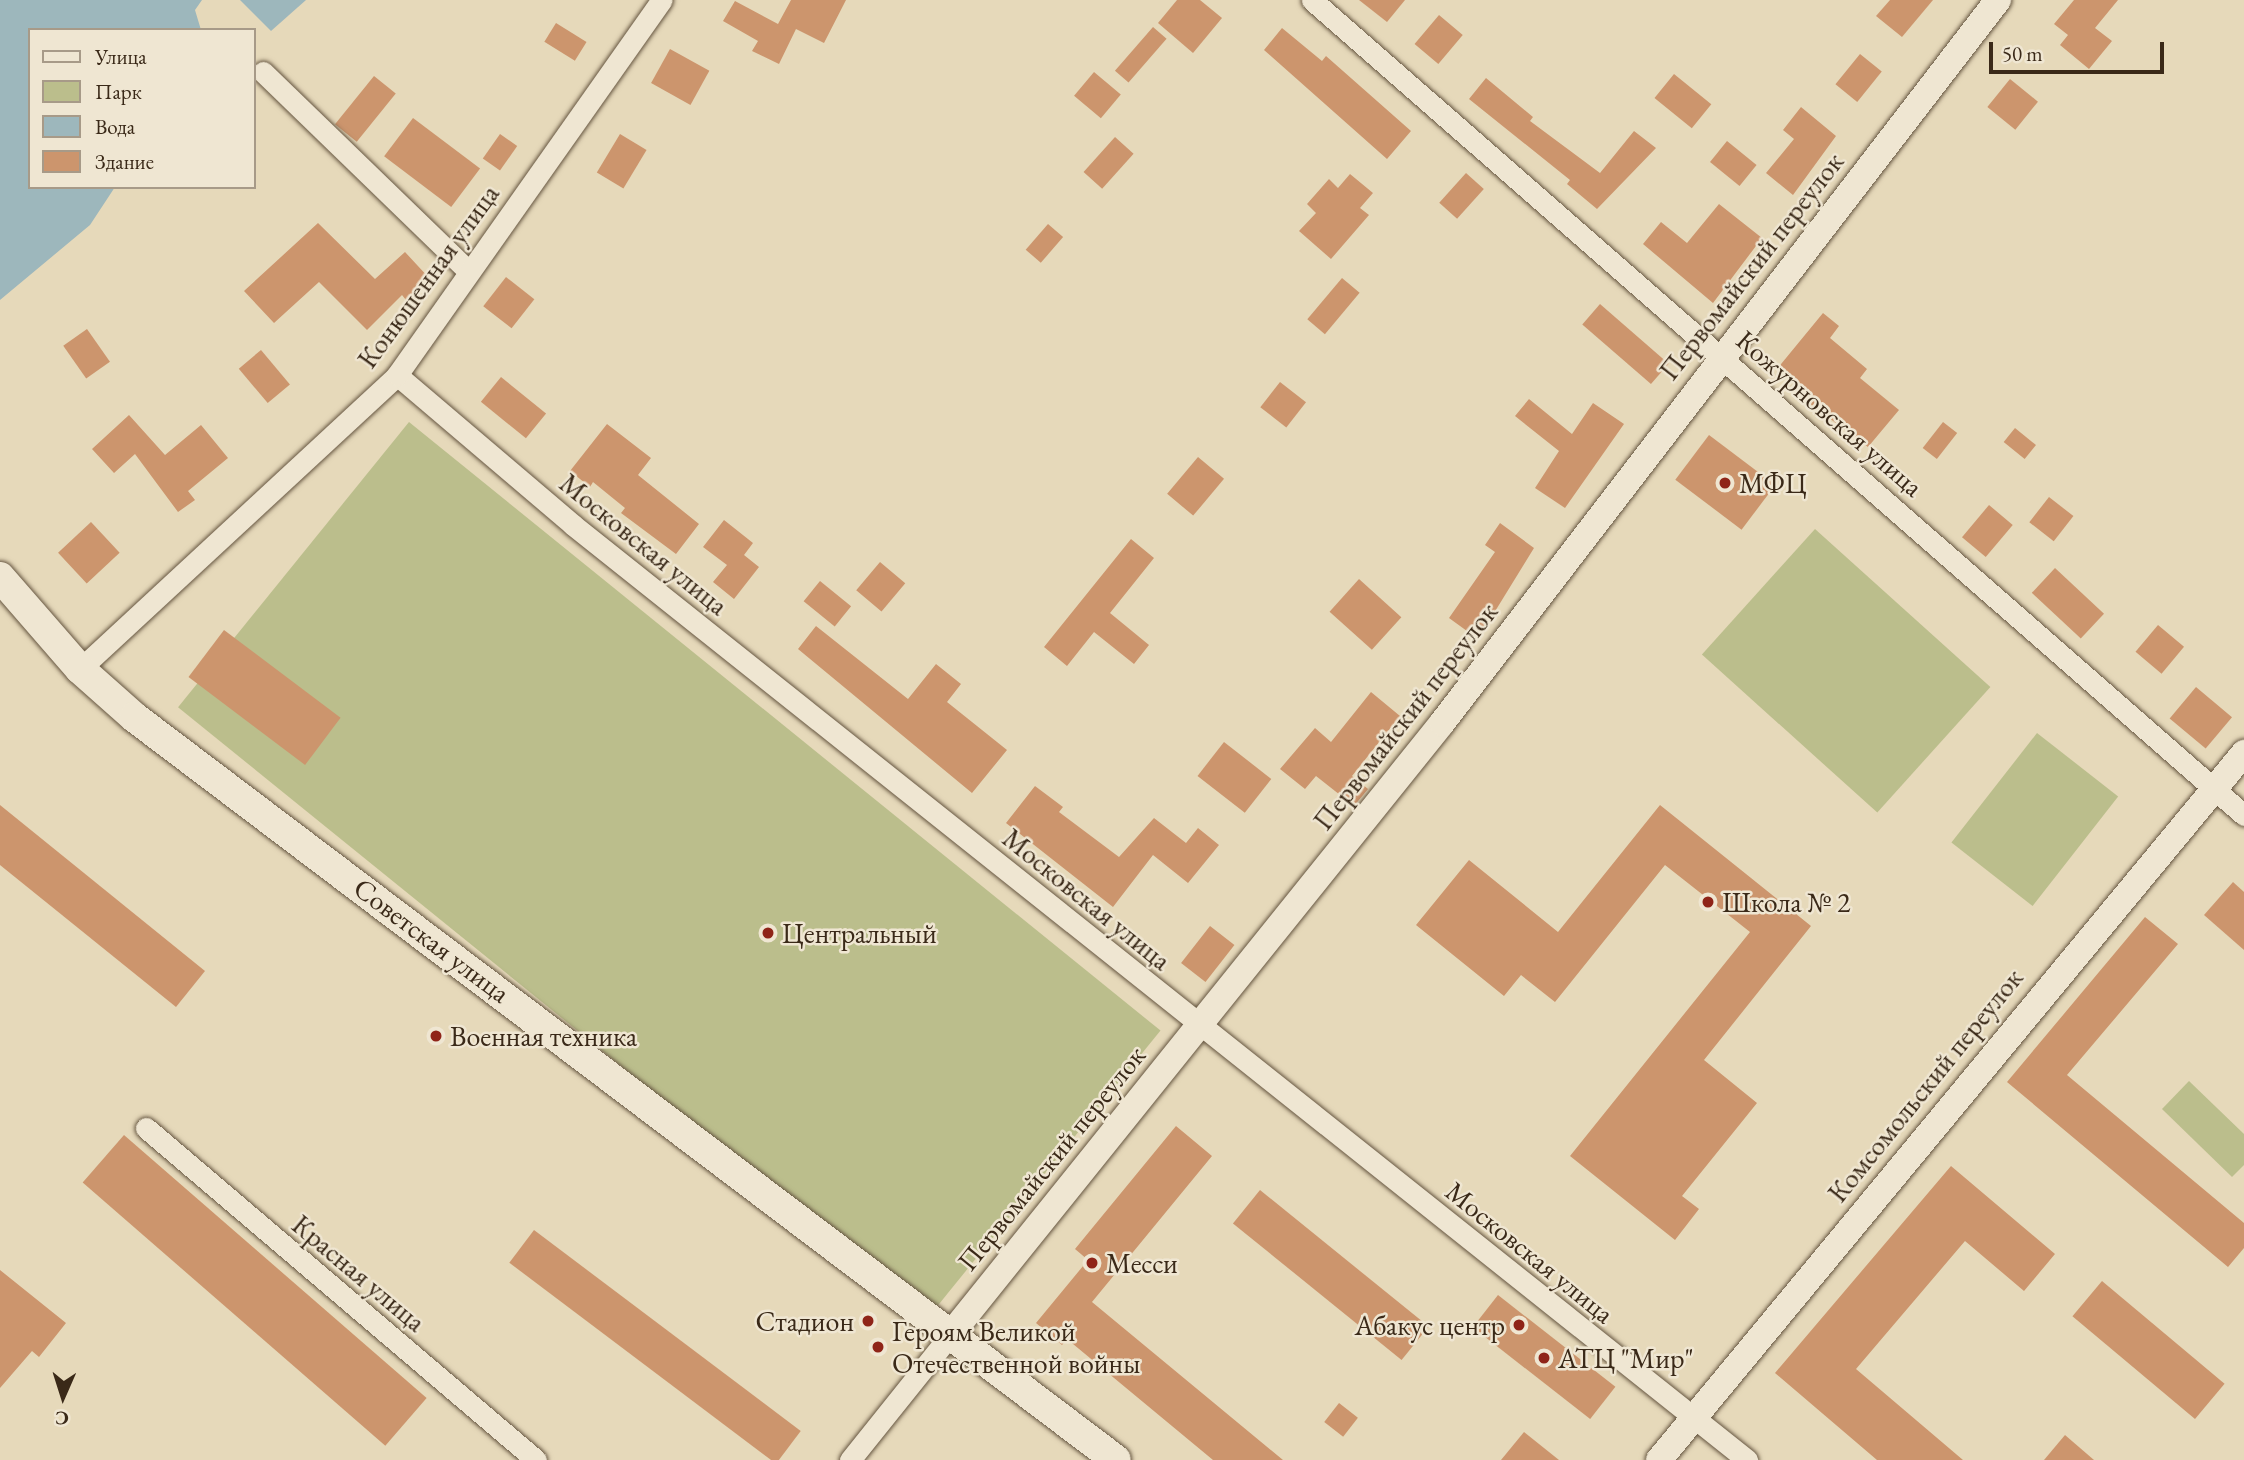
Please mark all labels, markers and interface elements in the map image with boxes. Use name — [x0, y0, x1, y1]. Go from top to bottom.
legend — [28, 28, 256, 189]
scale bar — [1992, 28, 2167, 72]
text: 50 m — [2002, 40, 2043, 67]
text: Улица — [95, 43, 147, 70]
text: Парк — [95, 78, 142, 105]
text: Вода — [95, 113, 135, 140]
street label: Первомайский переулок — [1652, 145, 1850, 387]
text: Здание — [95, 148, 154, 175]
street label: Конюшенная улица — [350, 178, 506, 374]
street label: Кожурновская улица — [1730, 323, 1930, 503]
street label: Московская улица — [553, 466, 735, 622]
place label: МФЦ — [1739, 466, 1807, 500]
marker: МФЦ — [1717, 475, 1733, 491]
street label: Первомайский переулок — [1306, 595, 1504, 837]
street label: Московская улица — [996, 821, 1178, 977]
street label: Советская улица — [347, 870, 517, 1010]
place label: Школа № 2 — [1722, 885, 1850, 919]
marker: Школа № 2 — [1700, 894, 1716, 910]
place label: Центральный — [782, 916, 937, 950]
marker: Центральный — [760, 925, 776, 941]
street label: Комсомольский переулок — [1820, 961, 2030, 1209]
place label: Военная техника — [450, 1019, 637, 1053]
marker: Военная техника — [428, 1028, 444, 1044]
street label: Первомайский переулок — [950, 1039, 1152, 1277]
street label: Московская улица — [1439, 1174, 1621, 1330]
street label: Красная улица — [285, 1207, 433, 1339]
place label: Месси — [1106, 1246, 1178, 1280]
marker: Месси — [1084, 1255, 1100, 1271]
place label: Стадион — [755, 1304, 854, 1338]
place label: Абакус центр — [1355, 1308, 1505, 1342]
marker: Стадион — [860, 1313, 876, 1329]
place label: Героям Великой Отечественной войны — [892, 1314, 1140, 1380]
marker: Абакус центр — [1511, 1317, 1527, 1333]
marker: Героям Великой Отечественной войны — [870, 1339, 886, 1355]
place label: АТЦ "Мир" — [1558, 1341, 1694, 1375]
marker: АТЦ "Мир" — [1536, 1350, 1552, 1366]
north arrow — [28, 1362, 98, 1432]
text: С — [54, 1406, 69, 1431]

